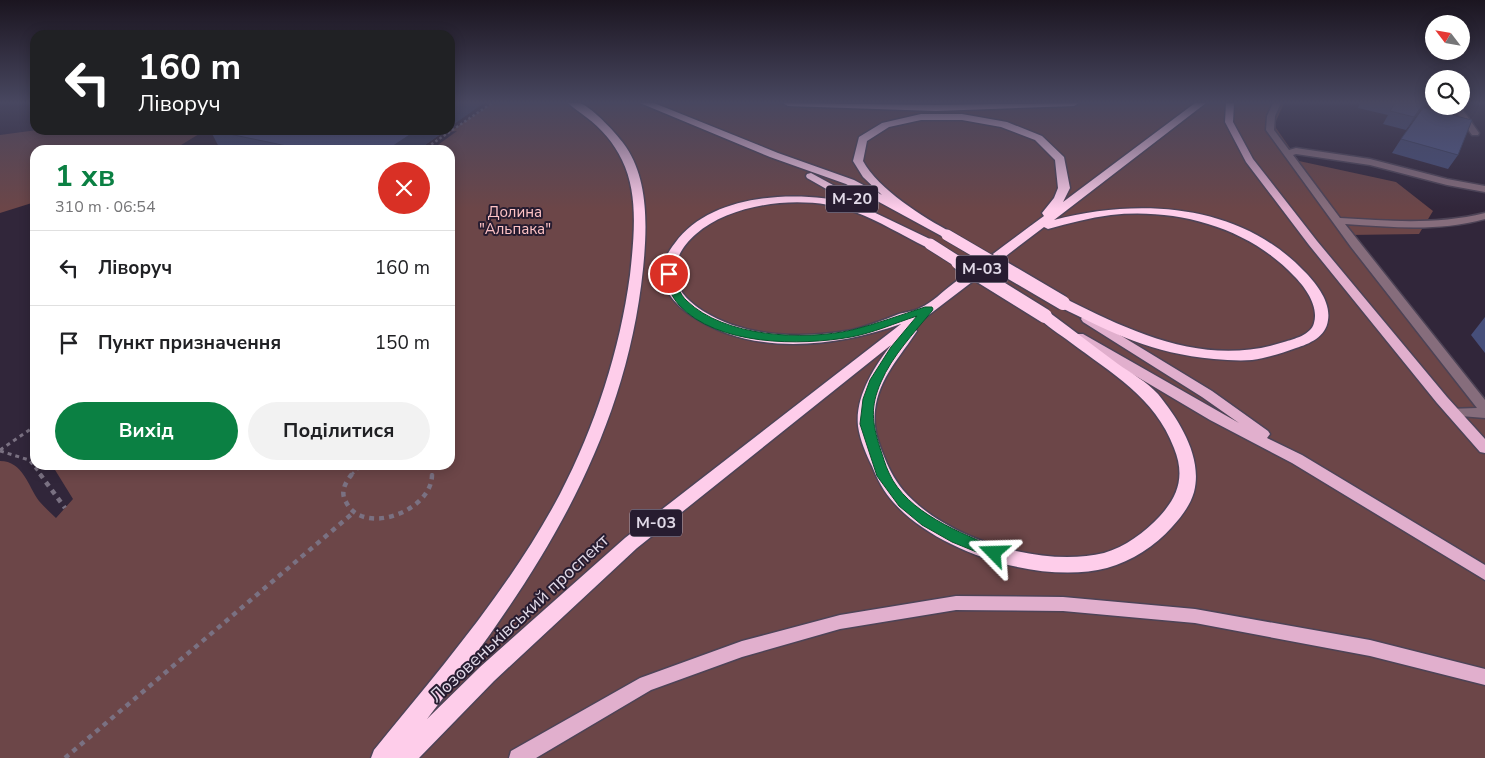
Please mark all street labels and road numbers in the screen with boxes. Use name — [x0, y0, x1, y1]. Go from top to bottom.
road number: М-20 — [826, 185, 878, 212]
road number: М-03 — [956, 255, 1008, 282]
road number: М-03 — [630, 509, 682, 536]
street label: Лозовеньківський проспект — [424, 528, 614, 708]

